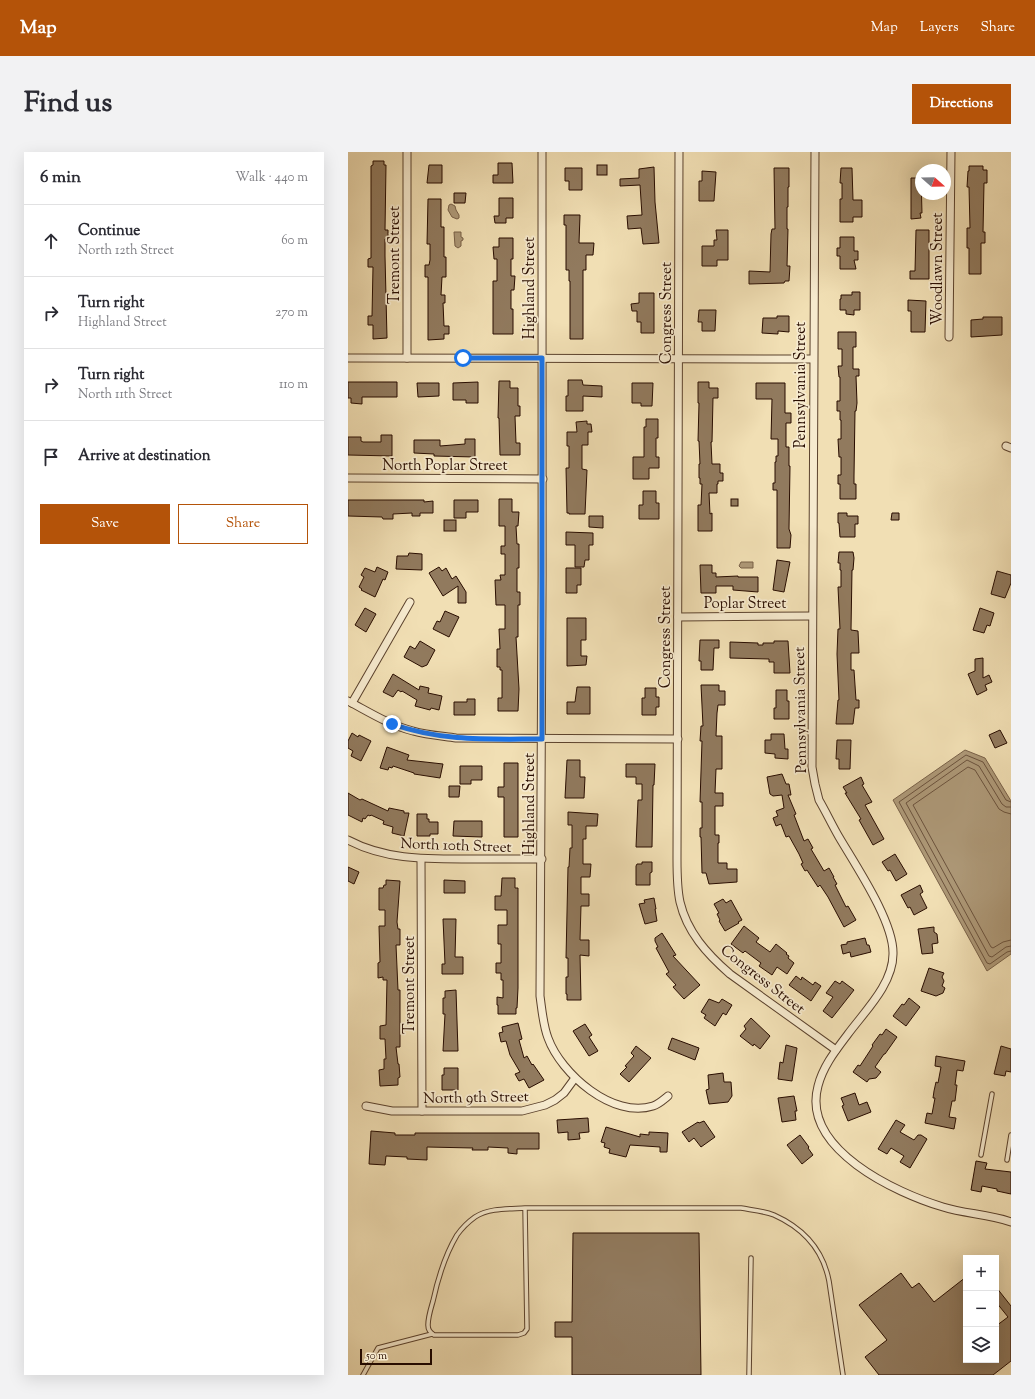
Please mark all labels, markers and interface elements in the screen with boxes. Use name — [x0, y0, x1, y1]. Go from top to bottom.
text: Map — [20, 15, 57, 42]
text: Map — [871, 18, 898, 38]
text: Layers — [920, 18, 958, 38]
text: Share — [980, 18, 1015, 38]
text: Find us — [24, 84, 112, 124]
button: Directions — [912, 84, 1011, 124]
north arrow — [915, 164, 951, 200]
text: 6 min — [40, 166, 81, 190]
text: Walk · 440 m — [235, 169, 308, 187]
street label: Tremont Street — [385, 206, 406, 304]
street label: Woodlawn Street — [928, 213, 949, 325]
text: Continue — [78, 221, 140, 242]
icon: ahead — [40, 230, 62, 252]
text: 60 m — [281, 232, 308, 250]
street label: Highland Street — [520, 237, 541, 339]
text: North 12th Street — [78, 242, 174, 260]
street label: Congress Street — [657, 262, 678, 364]
text: Turn right — [78, 293, 144, 314]
icon: right — [40, 302, 62, 324]
text: 270 m — [275, 304, 308, 322]
text: Highland Street — [78, 314, 167, 332]
street label: Pennsylvania Street — [791, 322, 812, 448]
route start — [454, 349, 472, 367]
text: Turn right — [78, 365, 144, 386]
icon: right — [40, 374, 62, 396]
text: 110 m — [279, 376, 308, 394]
text: North 11th Street — [78, 386, 172, 404]
icon: arrive — [40, 446, 62, 468]
text: Arrive at destination — [78, 446, 211, 467]
street label: North Poplar Street — [382, 456, 508, 477]
button: Save — [40, 504, 170, 544]
button: Share — [178, 504, 308, 544]
street label: Congress Street — [656, 586, 677, 688]
street label: Poplar Street — [704, 594, 786, 615]
street label: Pennsylvania Street — [790, 647, 813, 773]
route end — [383, 715, 401, 733]
street label: Highland Street — [520, 753, 541, 855]
street label: North 10th Street — [400, 834, 512, 859]
street label: Tremont Street — [400, 936, 421, 1034]
street label: Congress Street — [715, 940, 809, 1020]
street label: North 9th Street — [423, 1087, 529, 1110]
map controls — [963, 1255, 999, 1363]
button: + — [963, 1255, 999, 1291]
button: − — [963, 1291, 999, 1327]
button: layers — [963, 1327, 999, 1363]
scale bar — [360, 1347, 432, 1366]
text: 50 m — [366, 1348, 387, 1364]

